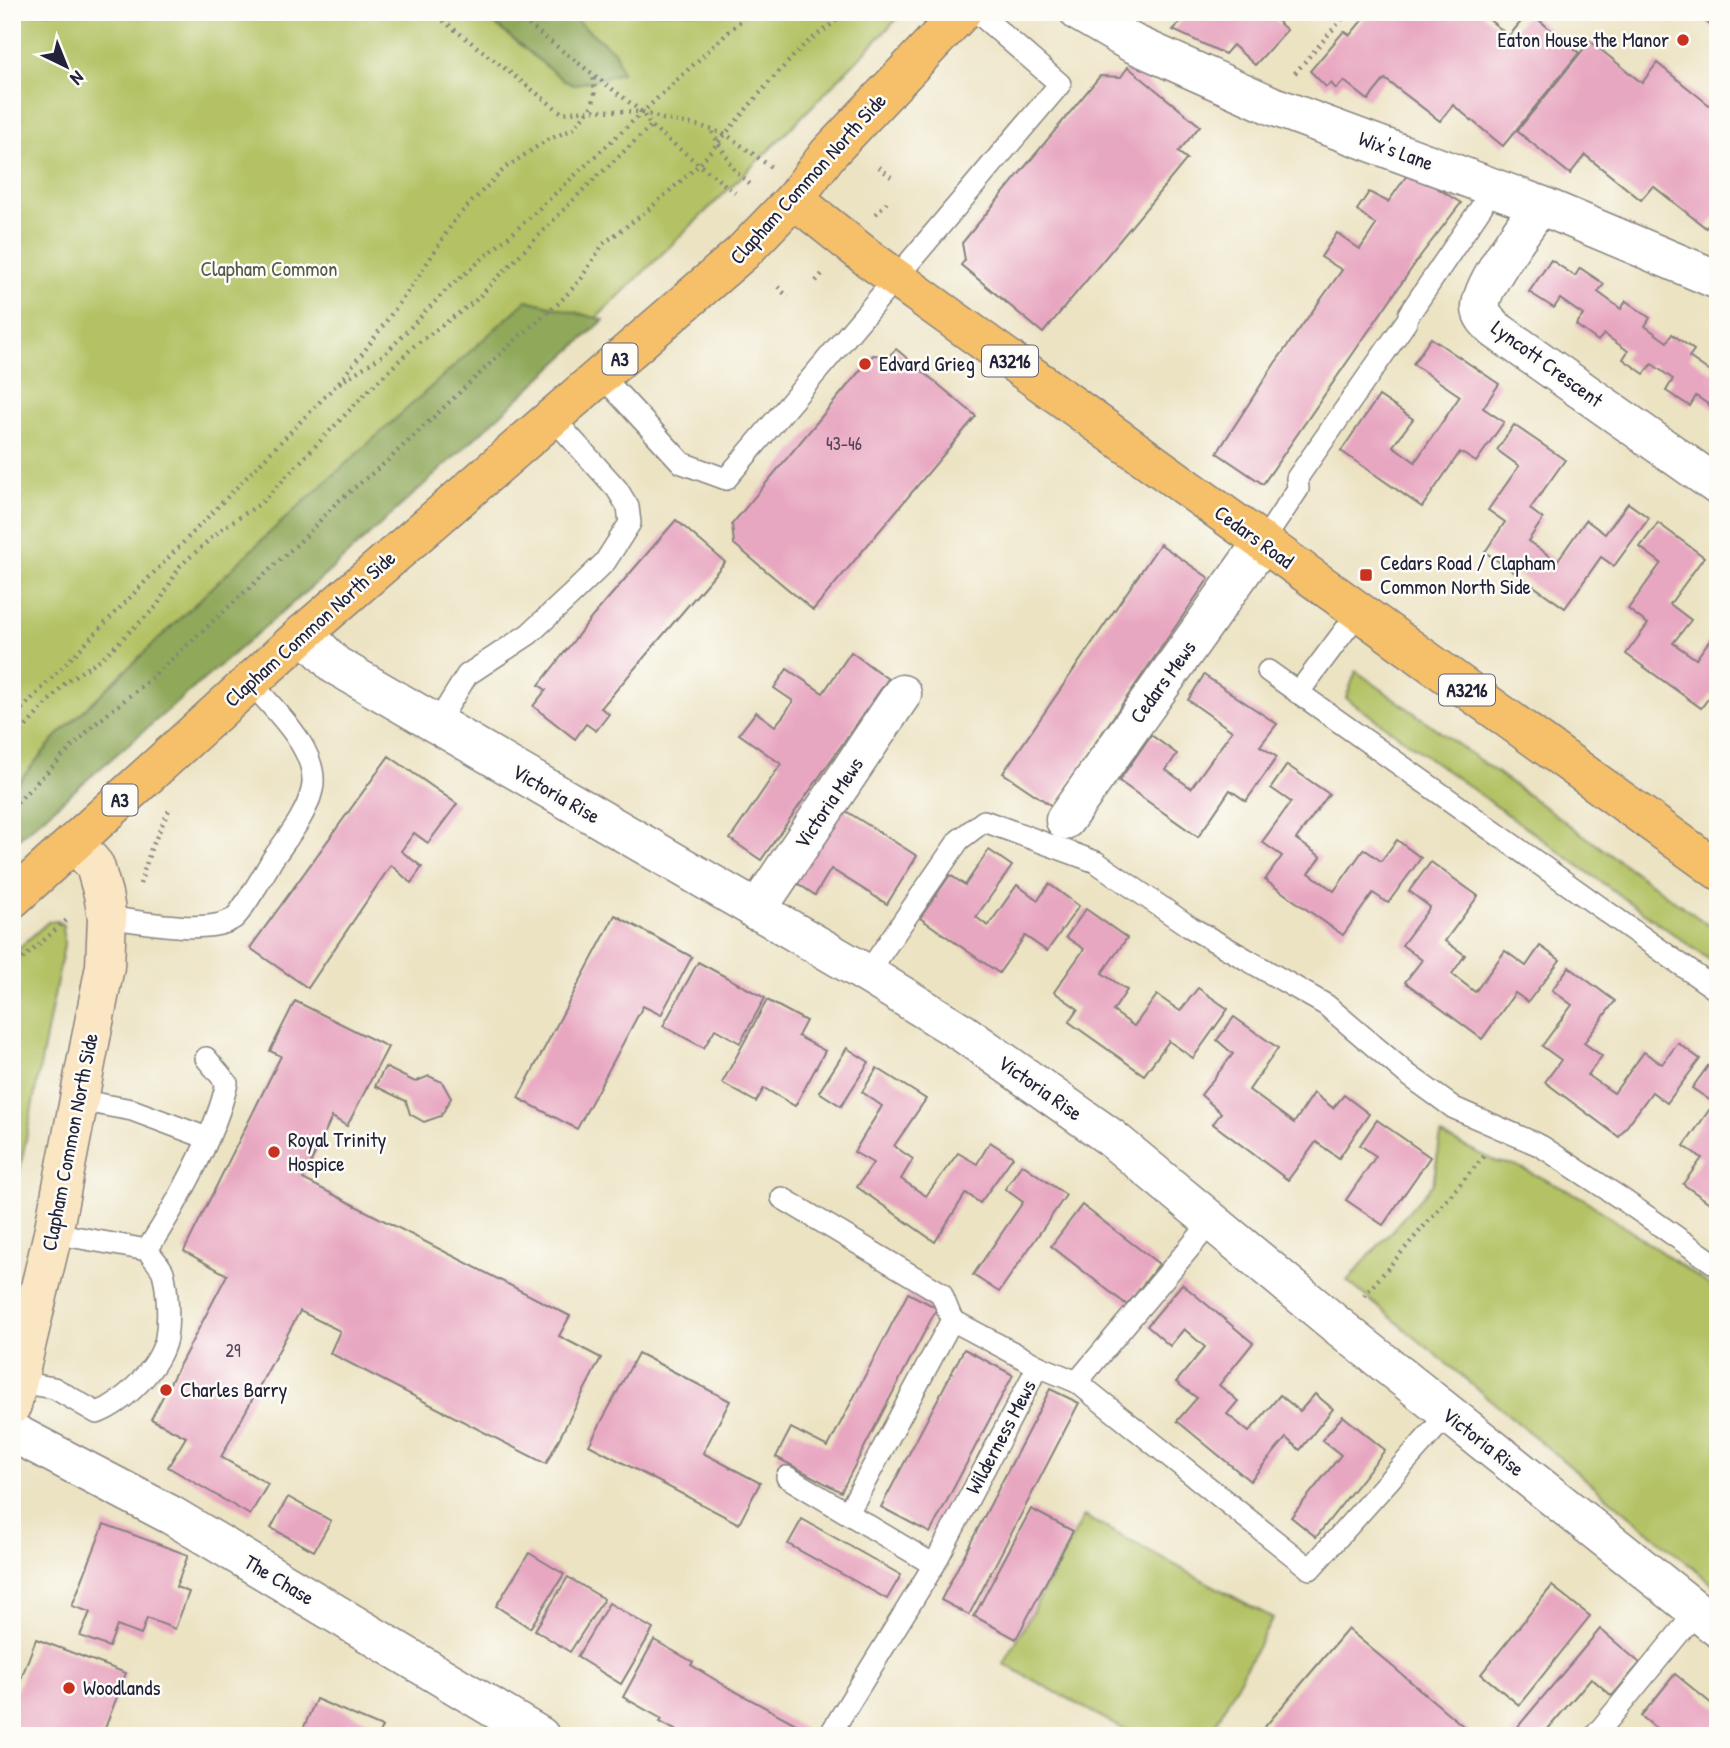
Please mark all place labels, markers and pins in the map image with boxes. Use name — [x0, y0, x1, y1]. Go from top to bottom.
place label: Eaton House the Manor — [1498, 25, 1669, 54]
marker: Eaton House the Manor — [1675, 32, 1691, 48]
place label: Edvard Grieg — [879, 349, 975, 378]
marker: Edvard Grieg — [857, 356, 873, 372]
place label: Cedars Road / Clapham Common North Side — [1380, 548, 1556, 601]
marker: Cedars Road / Clapham Common North Side — [1358, 567, 1374, 583]
place label: Royal Trinity Hospice — [288, 1125, 387, 1178]
marker: Royal Trinity Hospice — [266, 1144, 282, 1160]
place label: Charles Barry — [180, 1375, 288, 1404]
marker: Charles Barry — [158, 1382, 174, 1398]
place label: Woodlands — [83, 1673, 161, 1702]
marker: Woodlands — [61, 1680, 77, 1696]

